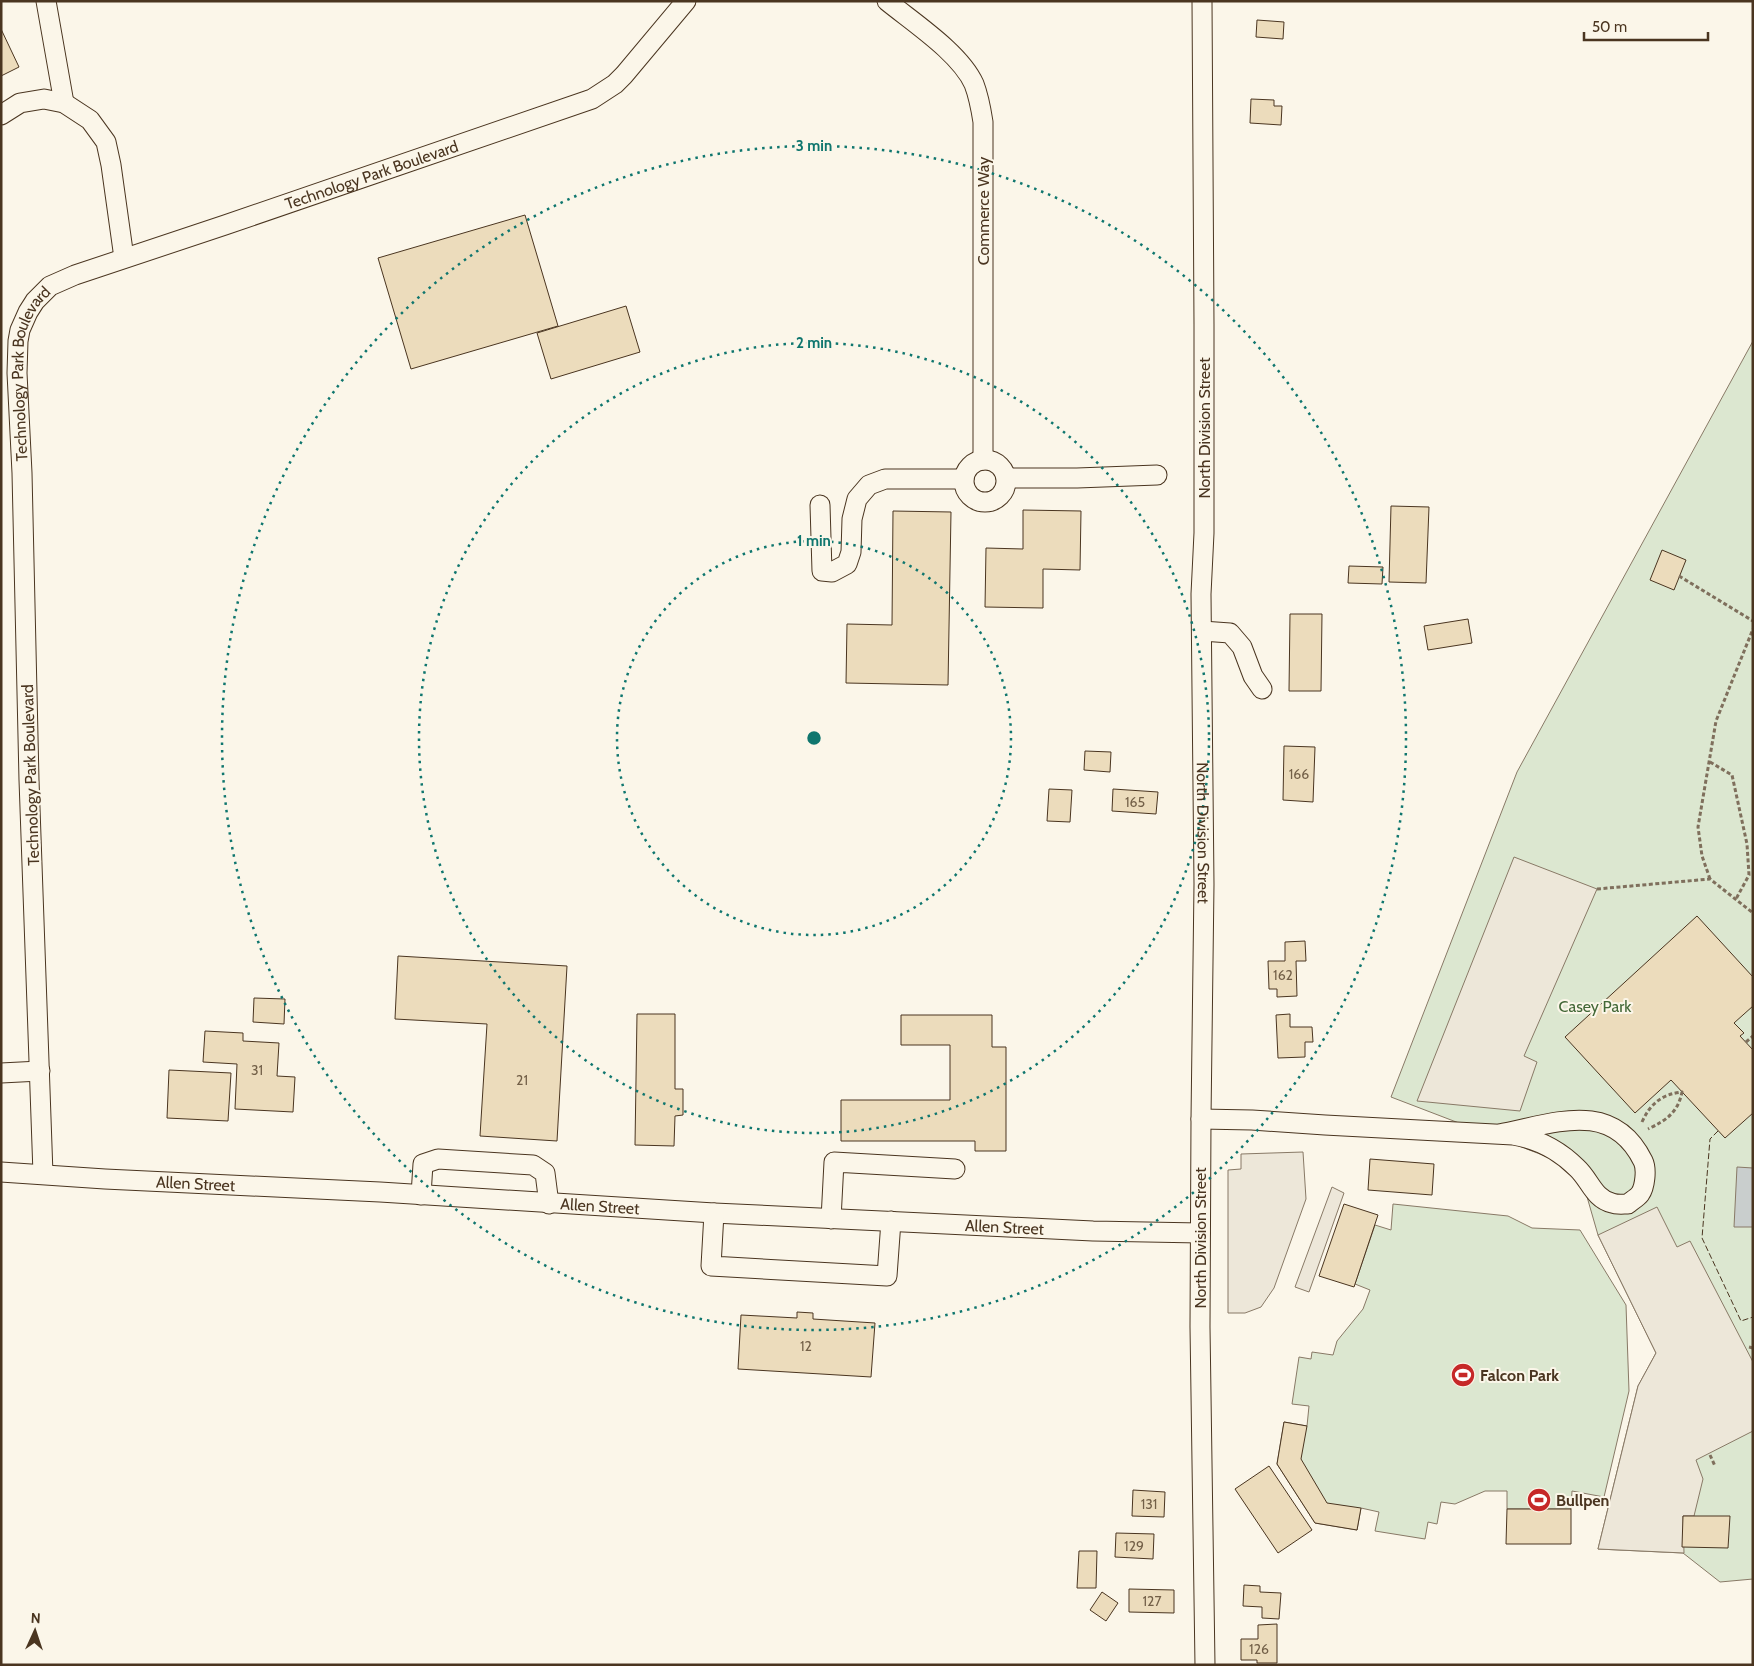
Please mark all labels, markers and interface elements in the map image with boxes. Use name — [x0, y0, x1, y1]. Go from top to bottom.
scale bar — [1584, 10, 1708, 42]
text: 50 m — [1592, 18, 1627, 36]
street label: Technology Park Boulevard — [283, 137, 461, 214]
text: 3 min — [796, 137, 832, 155]
street label: Commerce Way — [974, 157, 993, 265]
street label: Technology Park Boulevard — [8, 282, 54, 462]
text: 2 min — [796, 334, 832, 352]
street label: North Division Street — [1195, 357, 1214, 499]
text: 1 min — [797, 532, 831, 550]
street label: Technology Park Boulevard — [18, 684, 43, 866]
centre of rings — [805, 729, 823, 747]
street label: North Division Street — [1193, 762, 1213, 904]
house number: 166 — [1289, 765, 1309, 783]
house number: 165 — [1125, 793, 1145, 811]
house number: 162 — [1273, 966, 1293, 984]
park label: Casey Park — [1559, 997, 1632, 1016]
house number: 31 — [251, 1061, 263, 1079]
house number: 21 — [516, 1071, 528, 1089]
street label: North Division Street — [1191, 1167, 1210, 1309]
street label: Allen Street — [156, 1172, 236, 1195]
street label: Allen Street — [560, 1194, 641, 1218]
street label: Allen Street — [964, 1216, 1045, 1239]
house number: 12 — [800, 1337, 812, 1355]
sports icon: Falcon Park — [1450, 1362, 1476, 1388]
place label: Falcon Park — [1480, 1366, 1559, 1385]
sports icon: Bullpen — [1526, 1487, 1552, 1513]
place label: Bullpen — [1556, 1491, 1609, 1510]
house number: 131 — [1141, 1495, 1157, 1513]
house number: 129 — [1124, 1537, 1144, 1555]
house number: 127 — [1143, 1592, 1161, 1610]
north arrow — [10, 1606, 60, 1656]
text: N — [30, 1609, 41, 1627]
house number: 126 — [1249, 1640, 1269, 1658]

